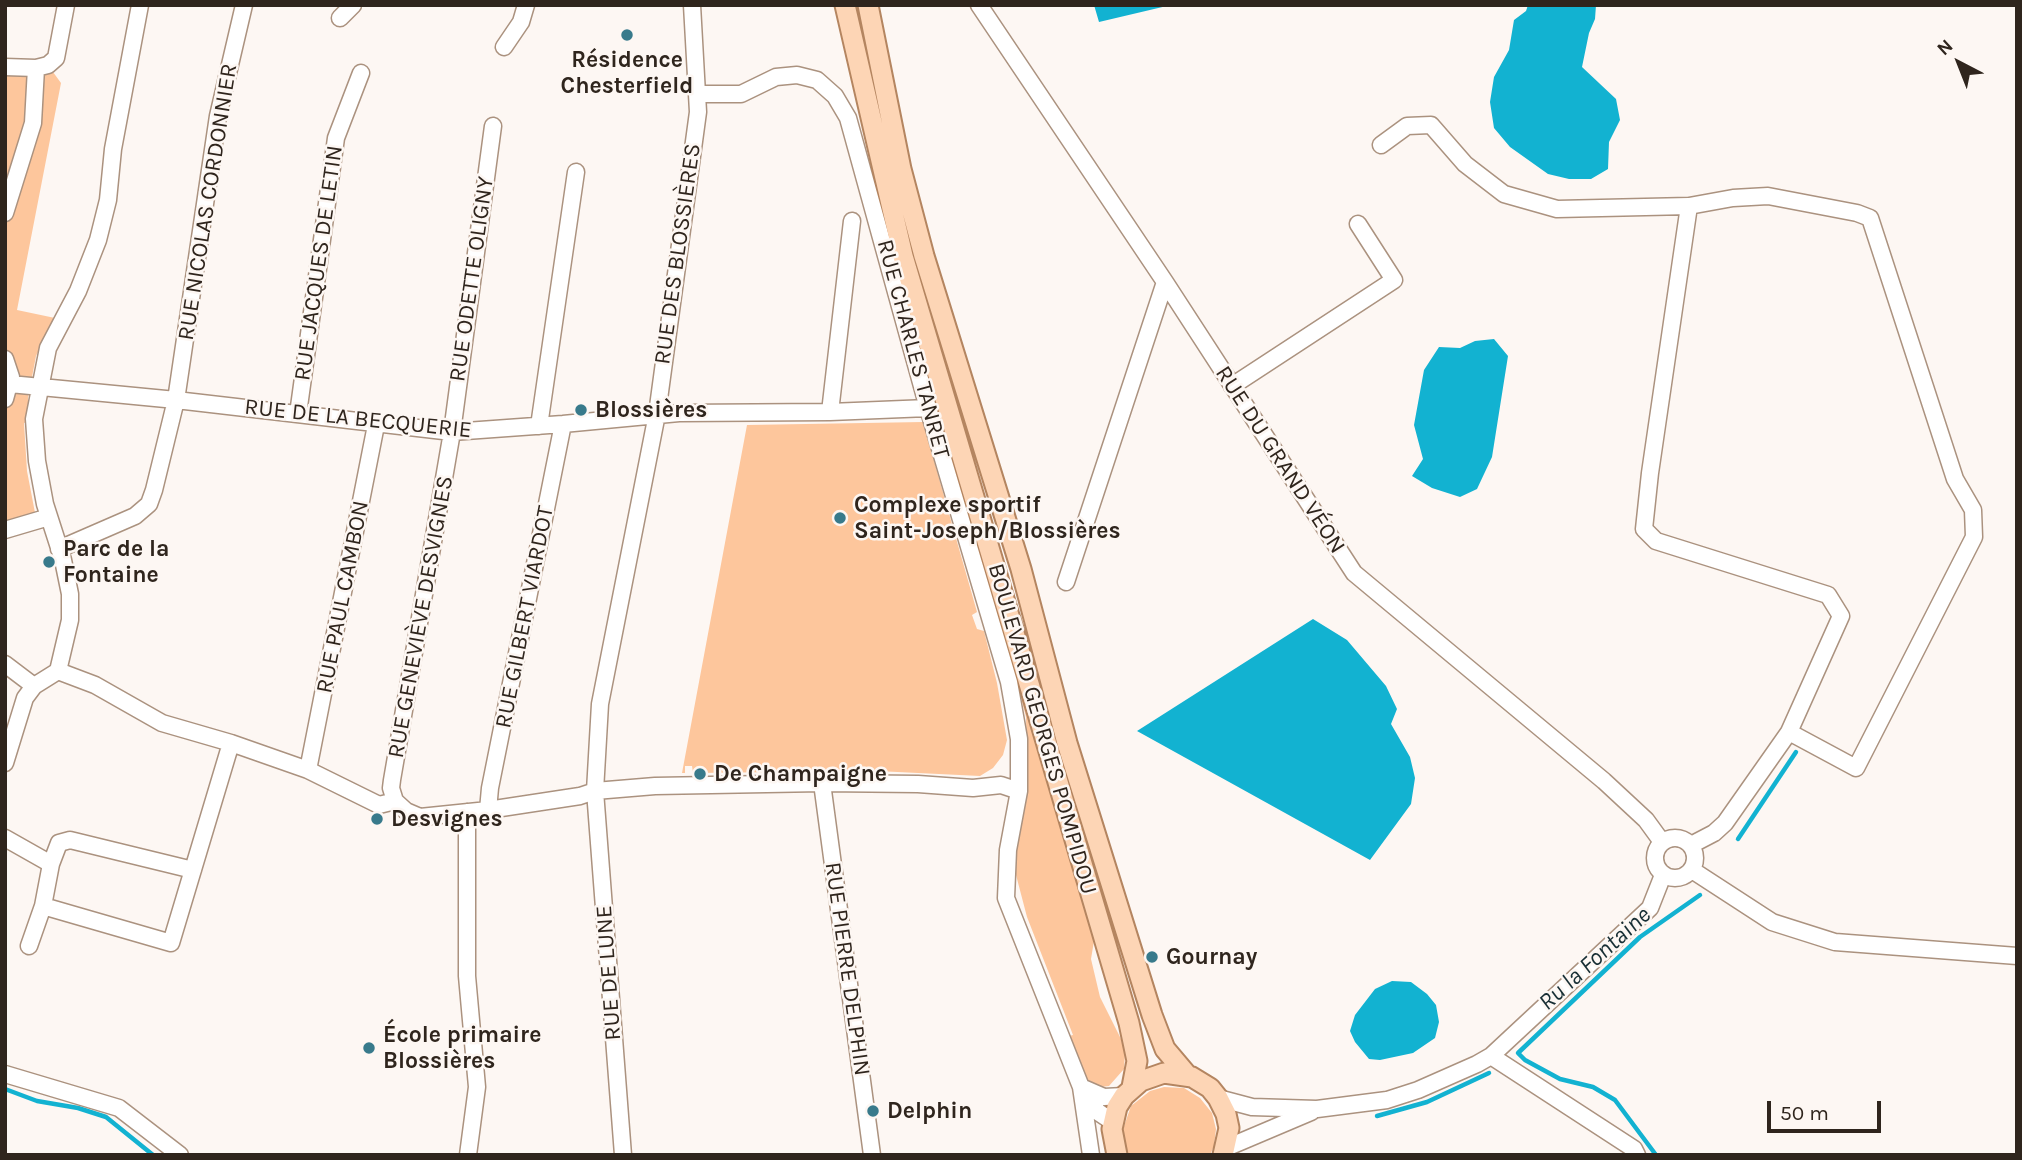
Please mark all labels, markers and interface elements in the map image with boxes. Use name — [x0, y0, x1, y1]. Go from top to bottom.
marker: Résidence Chesterfield — [619, 27, 635, 43]
north arrow — [1924, 28, 1994, 98]
text: N — [1933, 35, 1957, 60]
place label: Résidence Chesterfield — [561, 46, 693, 100]
street label: RUE NICOLAS CORDONNIER — [172, 62, 244, 342]
street label: RUE DES BLOSSIÈRES — [649, 142, 707, 366]
street label: RUE JACQUES DE LETIN — [289, 144, 349, 382]
street label: RUE ODETTE OLIGNY — [444, 175, 500, 383]
street label: RUE CHARLES TANRET — [871, 237, 955, 461]
street label: RUE DU GRAND VÉON — [1209, 361, 1351, 559]
street label: RUE DE LA BECQUERIE — [243, 393, 473, 445]
place label: Blossières — [595, 396, 707, 424]
marker: Blossières — [573, 402, 589, 418]
street label: RUE GENEVIÈVE DESVIGNES — [383, 474, 459, 760]
place label: Complexe sportif Saint-Joseph/Blossières — [854, 491, 1121, 545]
street label: RUE PAUL CAMBON — [311, 498, 375, 696]
street label: RUE GILBERT VIARDOT — [490, 503, 560, 731]
marker: Complexe sportif Saint-Joseph/Blossières — [832, 510, 848, 526]
place label: Parc de la Fontaine — [63, 535, 169, 589]
marker: Parc de la Fontaine — [41, 554, 57, 570]
street label: BOULEVARD GEORGES POMPIDOU — [981, 560, 1103, 898]
place label: De Champaigne — [714, 760, 887, 788]
marker: De Champaigne — [692, 766, 708, 782]
place label: Desvignes — [391, 805, 503, 833]
marker: Desvignes — [369, 811, 385, 827]
street label: RUE PIERRE DELPHIN — [818, 860, 876, 1078]
water label: Ru la Fontaine — [1533, 901, 1657, 1017]
street label: RUE DE LUNE — [591, 904, 627, 1042]
place label: Gournay — [1166, 943, 1257, 971]
marker: Gournay — [1144, 949, 1160, 965]
place label: École primaire Blossières — [383, 1021, 541, 1075]
marker: École primaire Blossières — [361, 1040, 377, 1056]
scale bar — [1770, 1086, 1884, 1130]
place label: Delphin — [887, 1097, 972, 1125]
text: 50 m — [1780, 1101, 1829, 1125]
marker: Delphin — [865, 1103, 881, 1119]

